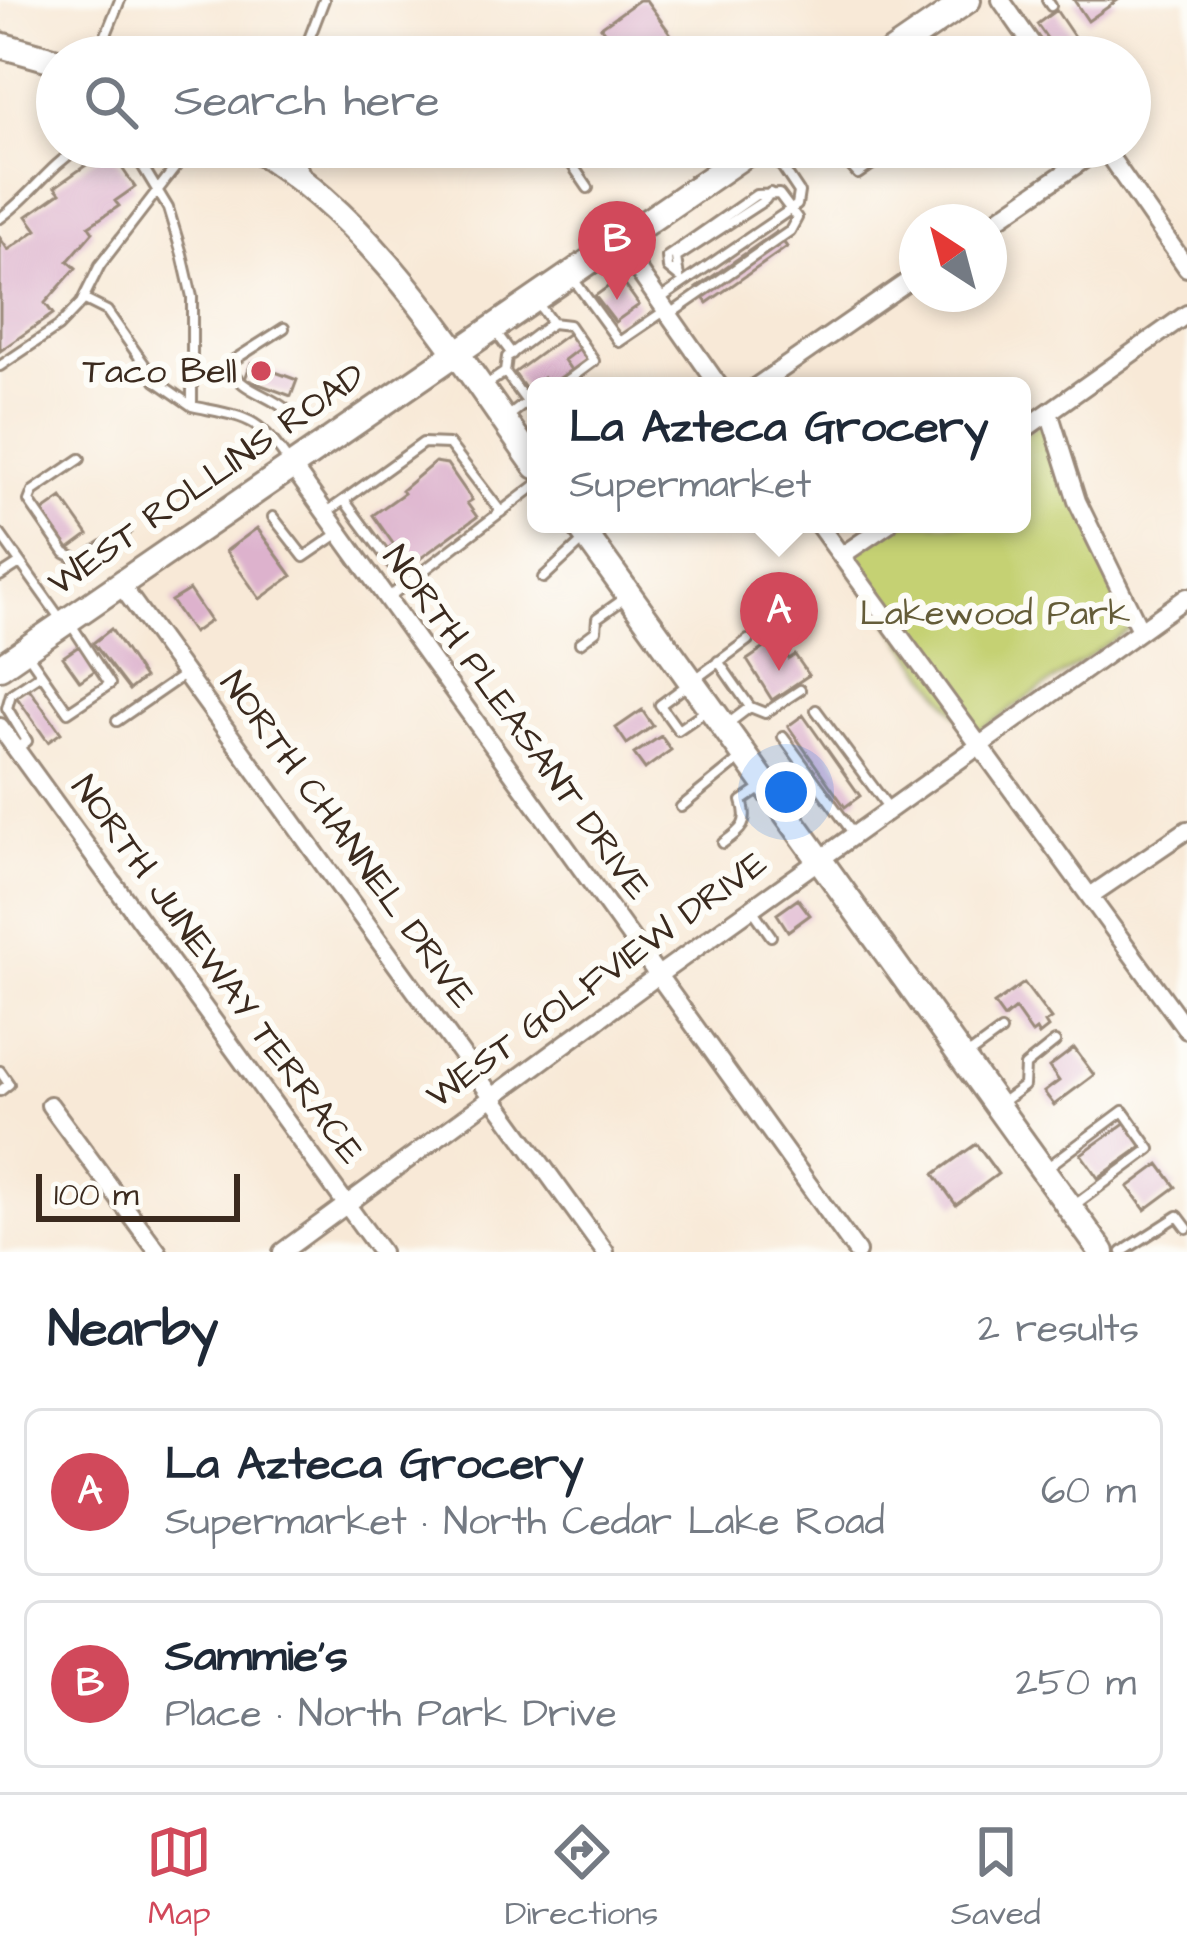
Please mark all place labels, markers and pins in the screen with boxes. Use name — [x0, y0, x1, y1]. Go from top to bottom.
pin: B — [578, 201, 656, 300]
place label: Taco Bell — [82, 346, 237, 397]
marker: Taco Bell — [248, 358, 274, 384]
pin: A — [740, 572, 818, 671]

